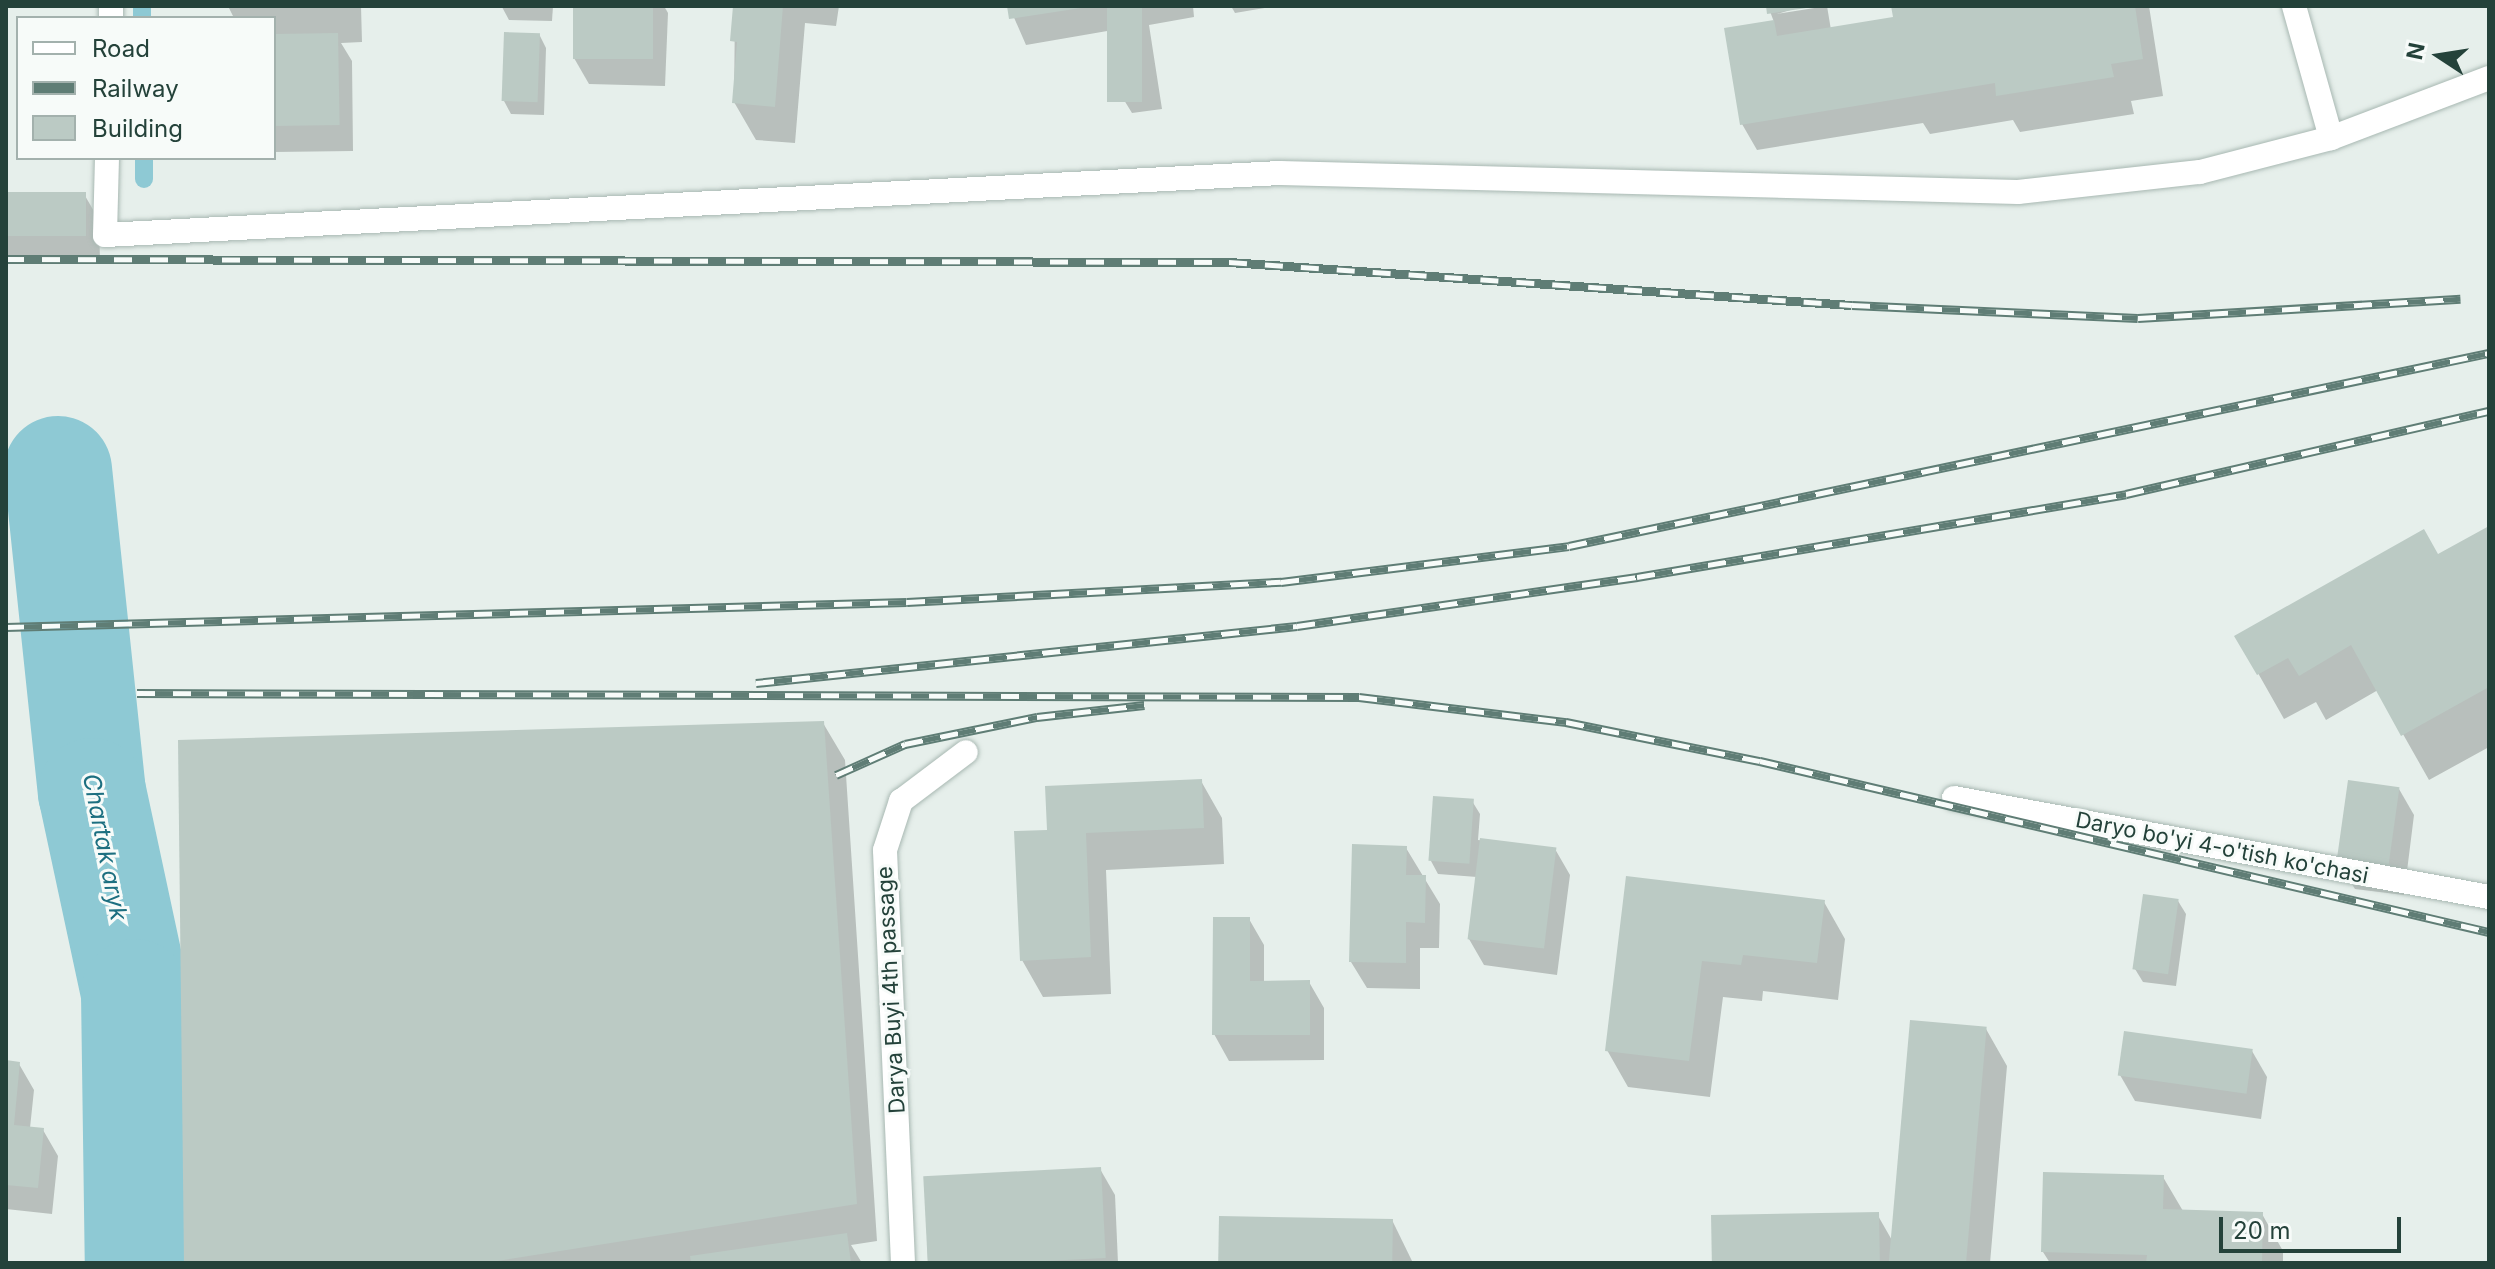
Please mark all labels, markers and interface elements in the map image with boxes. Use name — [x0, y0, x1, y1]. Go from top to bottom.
legend — [16, 16, 276, 160]
north arrow — [2399, 16, 2479, 96]
text: Road — [92, 34, 150, 63]
text: N — [2401, 40, 2430, 62]
text: Railway — [92, 74, 179, 103]
text: Building — [92, 114, 183, 143]
water label: Chartak aryk — [77, 771, 133, 923]
street label: Daryo bo'yi 4-o'tish ko'chasi — [2073, 807, 2371, 889]
street label: Darya Buyi 4th passage — [871, 866, 911, 1114]
scale bar — [2223, 1201, 2405, 1251]
text: 20 m — [2233, 1216, 2291, 1245]

